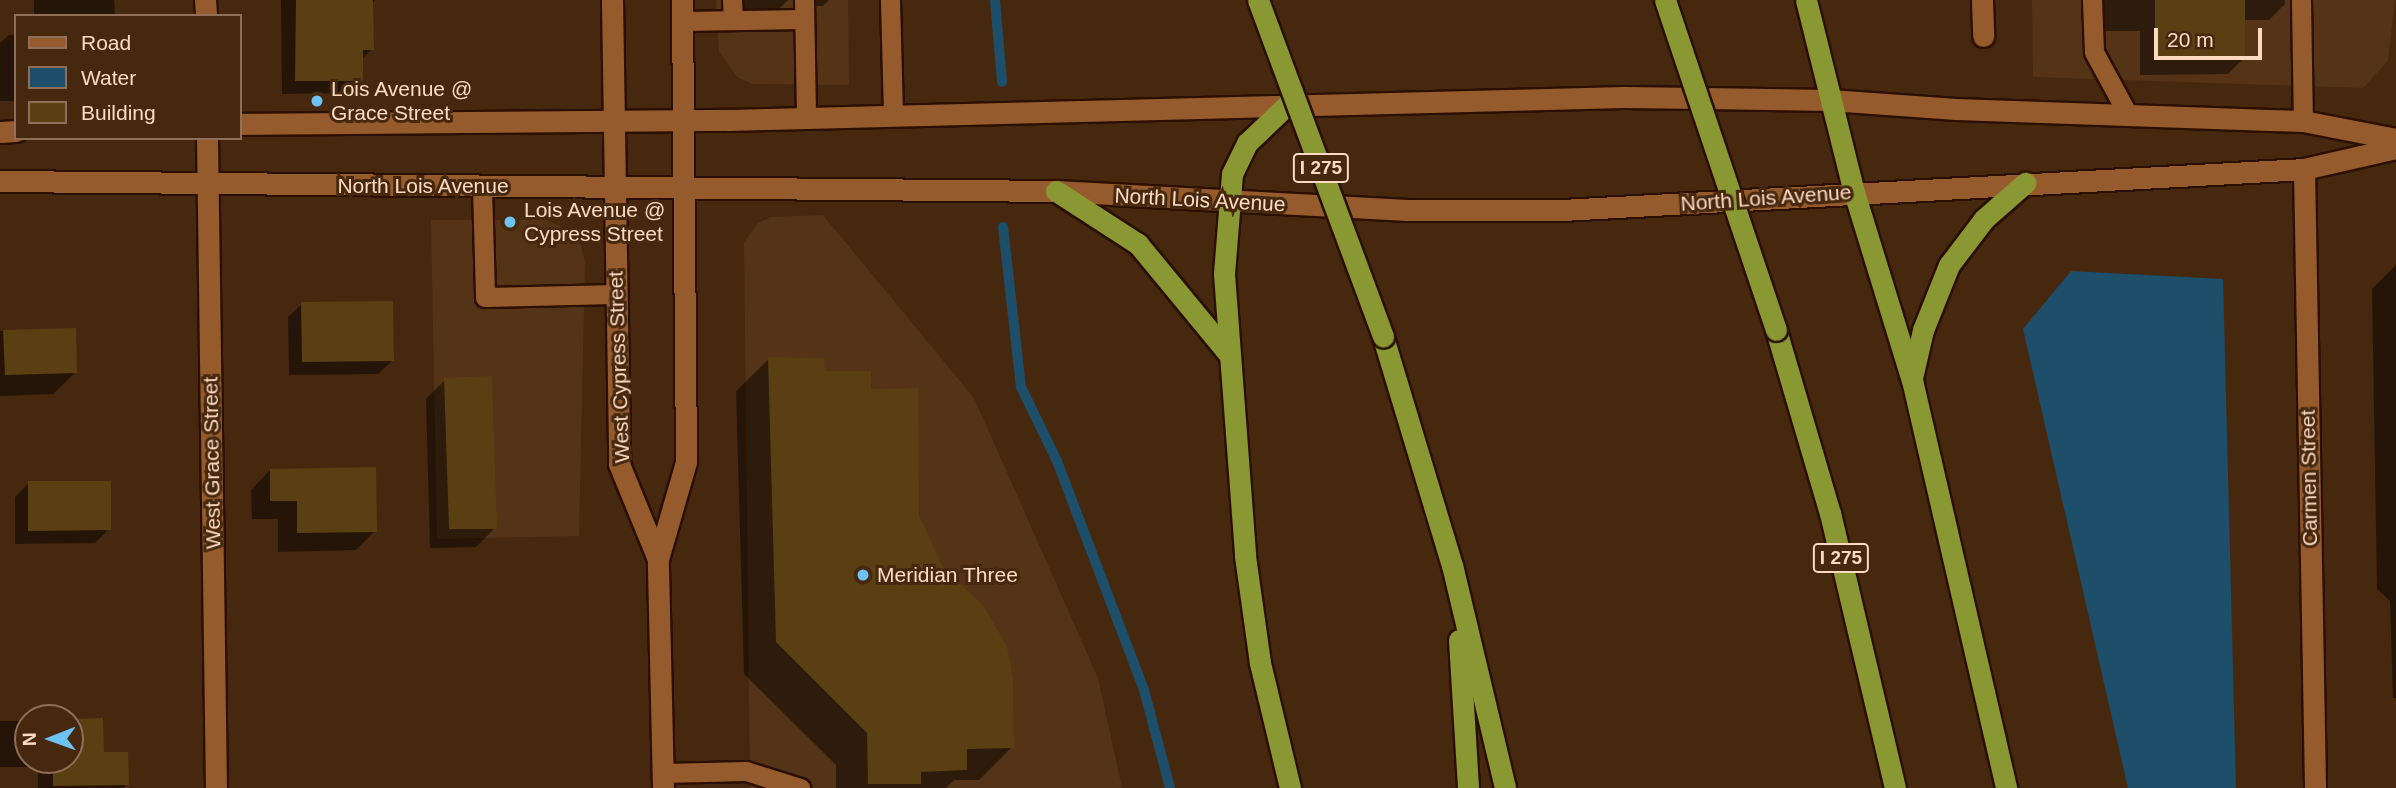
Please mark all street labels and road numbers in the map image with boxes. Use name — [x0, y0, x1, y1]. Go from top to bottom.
road number: I 275 — [1291, 152, 1351, 184]
street label: North Lois Avenue — [337, 173, 509, 199]
street label: North Lois Avenue — [1679, 179, 1853, 217]
street label: North Lois Avenue — [1113, 183, 1287, 217]
street label: West Cypress Street — [603, 271, 635, 463]
street label: West Grace Street — [198, 377, 226, 549]
street label: Carmen Street — [2295, 410, 2323, 546]
road number: I 275 — [1811, 542, 1871, 573]

